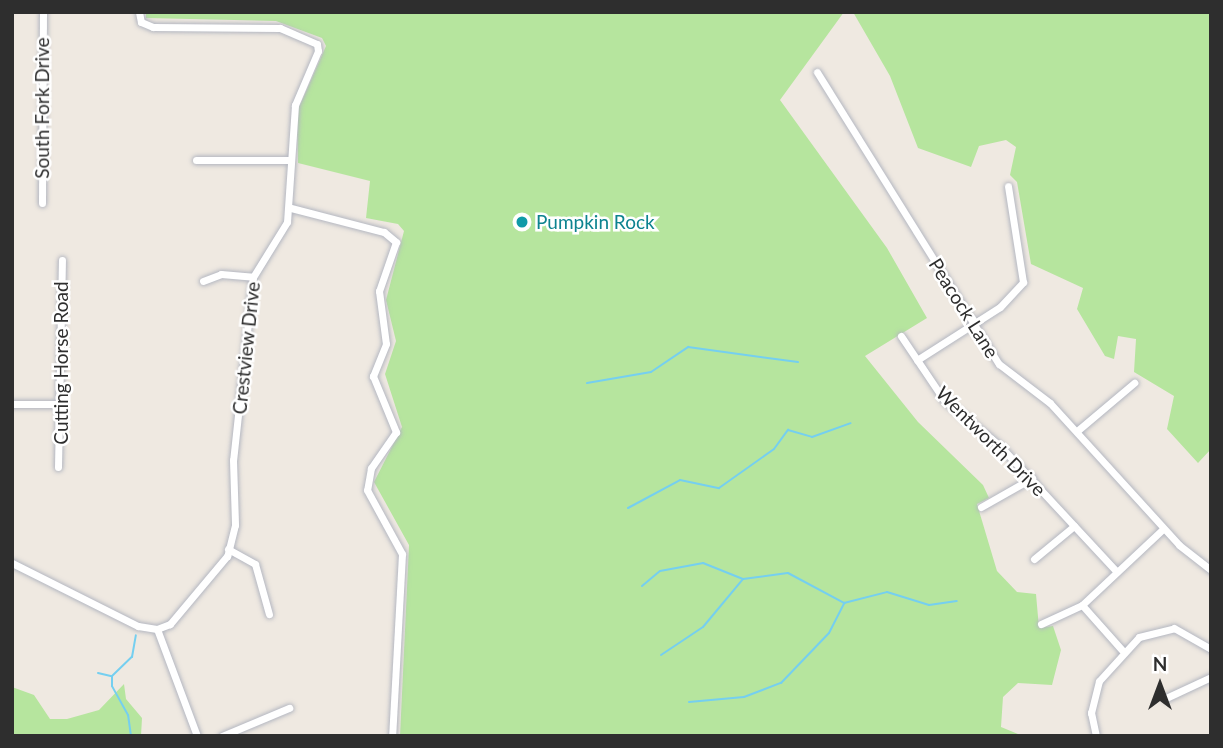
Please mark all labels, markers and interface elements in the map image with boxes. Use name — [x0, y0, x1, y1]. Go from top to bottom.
street label: South Fork Drive — [31, 37, 53, 179]
place label: Pumpkin Rock — [536, 211, 655, 233]
marker: Pumpkin Rock — [514, 214, 530, 230]
street label: Peacock Lane — [924, 254, 1004, 362]
street label: Crestview Drive — [228, 280, 264, 416]
street label: Cutting Horse Road — [50, 281, 72, 445]
street label: Wentworth Drive — [931, 381, 1051, 501]
north arrow — [1125, 650, 1195, 720]
text: N — [1153, 652, 1167, 675]

